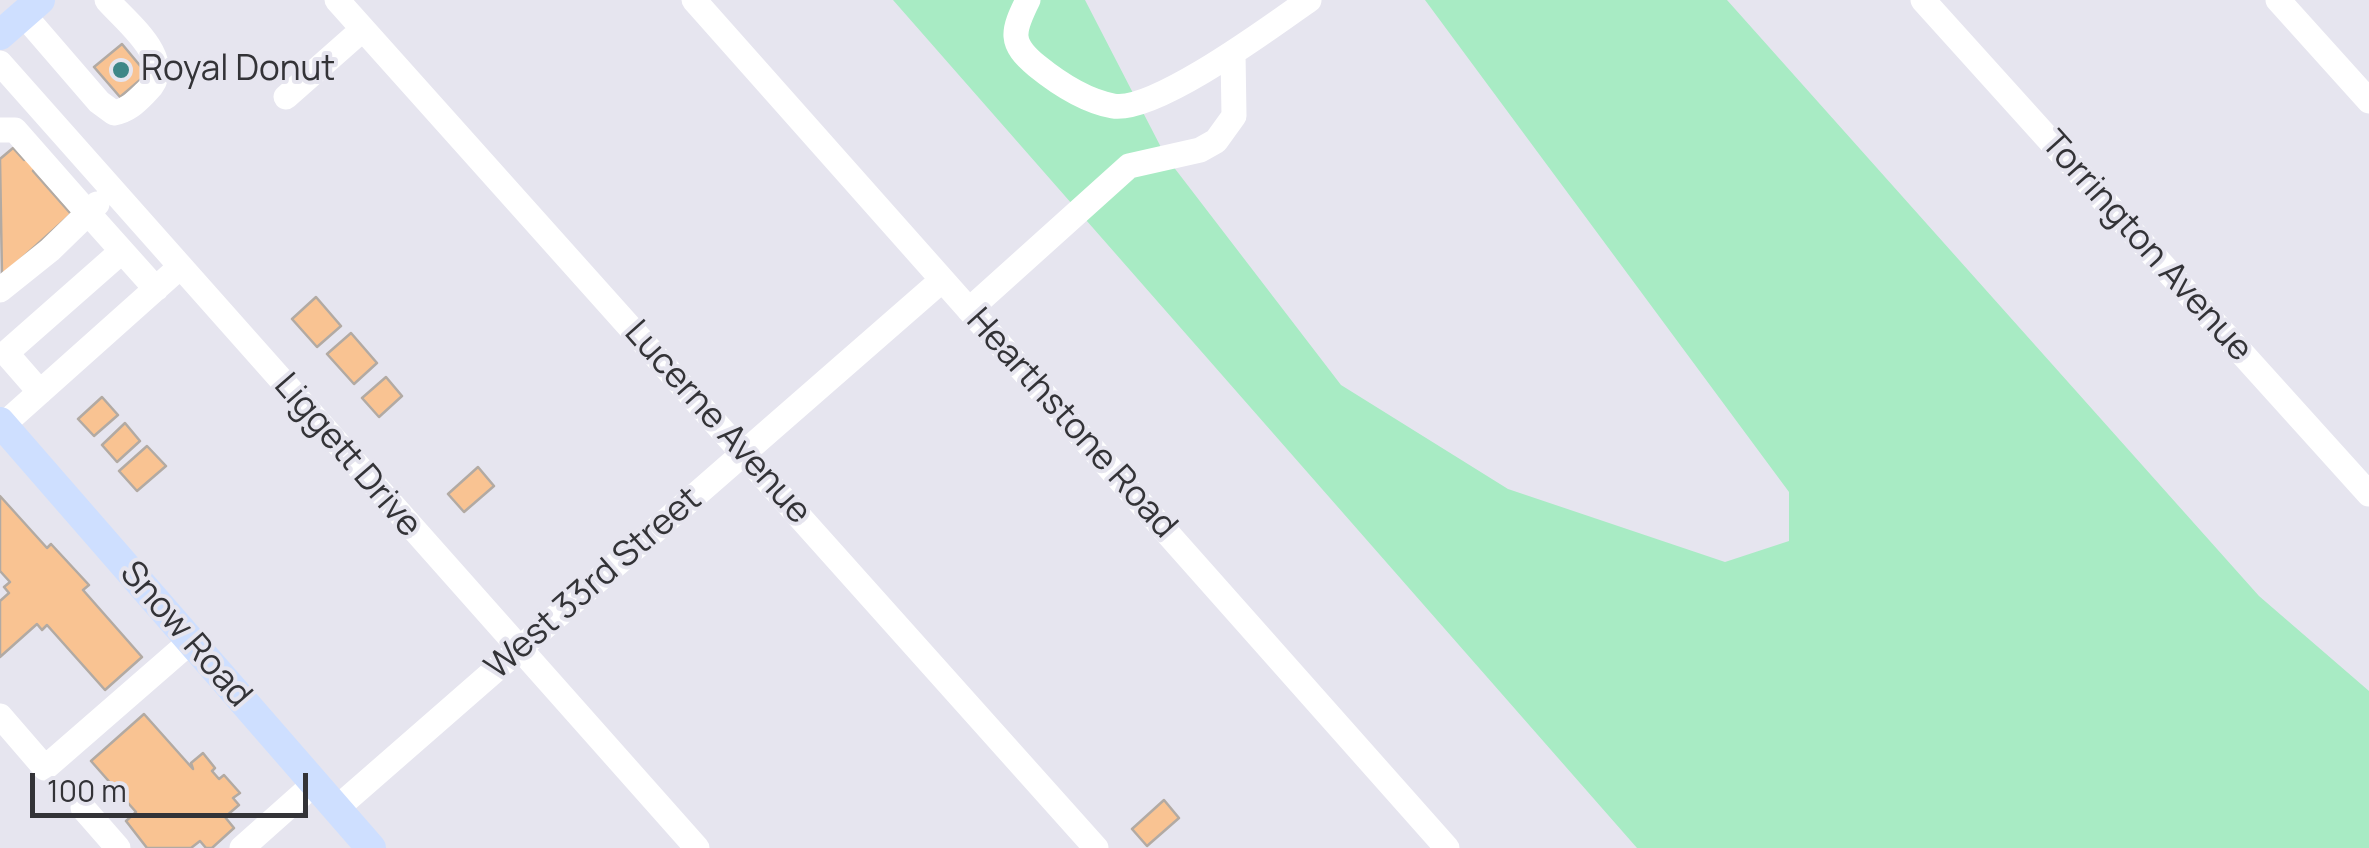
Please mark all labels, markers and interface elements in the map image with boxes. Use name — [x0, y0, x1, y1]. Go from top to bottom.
place label: Royal Donut — [141, 49, 335, 91]
marker: Royal Donut — [110, 59, 132, 81]
street label: Torrington Avenue — [2032, 123, 2260, 371]
street label: Hearthstone Road — [957, 301, 1185, 547]
street label: Lucerne Avenue — [615, 313, 819, 533]
street label: Liggett Drive — [265, 366, 429, 546]
street label: West 33rd Street — [478, 479, 710, 689]
street label: Snow Road — [110, 554, 260, 716]
scale bar — [35, 753, 312, 815]
text: 100 m — [47, 770, 127, 811]

